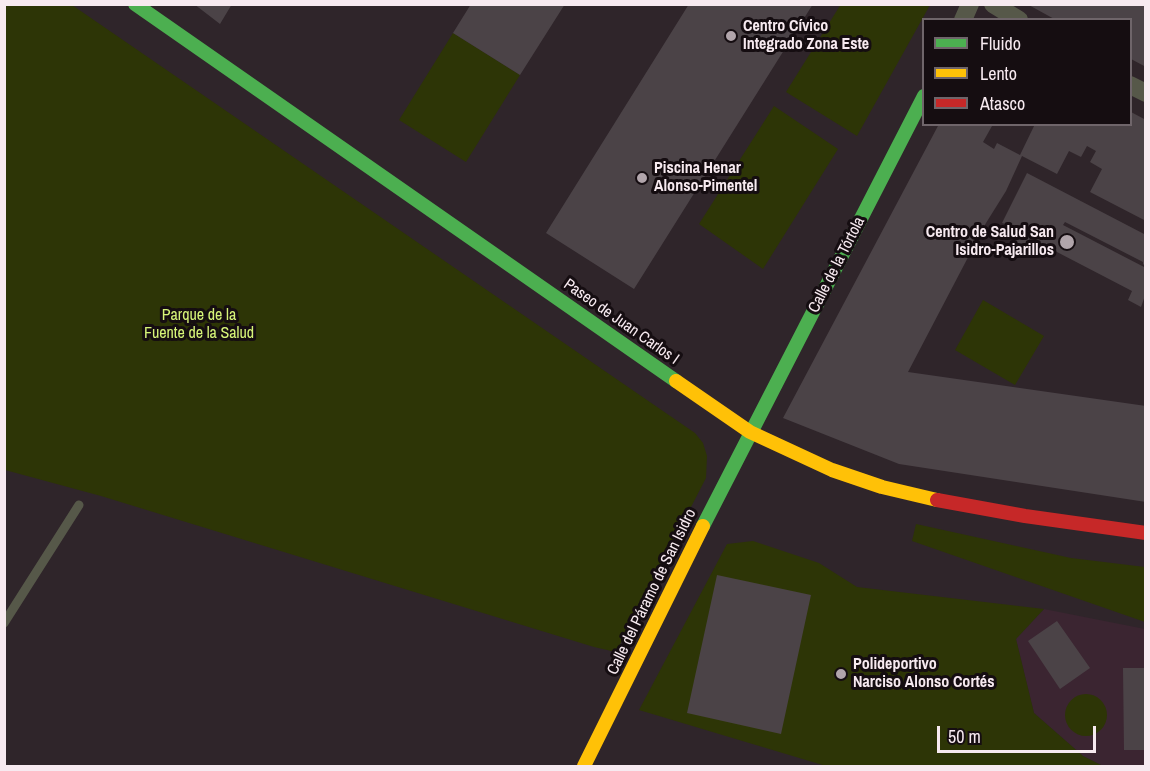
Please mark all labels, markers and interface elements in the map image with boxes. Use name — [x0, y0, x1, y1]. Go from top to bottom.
place label: Centro Cívico Integrado Zona Este — [743, 17, 869, 55]
legend — [922, 18, 1132, 126]
marker: Centro Cívico Integrado Zona Este — [724, 29, 738, 43]
text: Fluido — [980, 31, 1021, 56]
text: Lento — [980, 61, 1017, 86]
text: Atasco — [980, 91, 1025, 116]
place label: Piscina Henar Alonso-Pimentel — [654, 159, 758, 197]
marker: Piscina Henar Alonso-Pimentel — [635, 171, 649, 185]
street label: Calle de la Tórtola — [805, 214, 869, 316]
place label: Centro de Salud San Isidro-Pajarillos — [926, 223, 1054, 261]
marker: Centro de Salud San Isidro-Pajarillos — [1058, 233, 1076, 251]
street label: Paseo de Juan Carlos I — [560, 275, 682, 369]
park label: Parque de la Fuente de la Salud — [144, 306, 254, 344]
street label: Calle del Páramo de San Isidro — [603, 506, 701, 678]
place label: Polideportivo Narciso Alonso Cortés — [853, 655, 994, 693]
marker: Polideportivo Narciso Alonso Cortés — [834, 667, 848, 681]
scale bar — [940, 714, 1099, 752]
text: 50 m — [948, 724, 981, 749]

